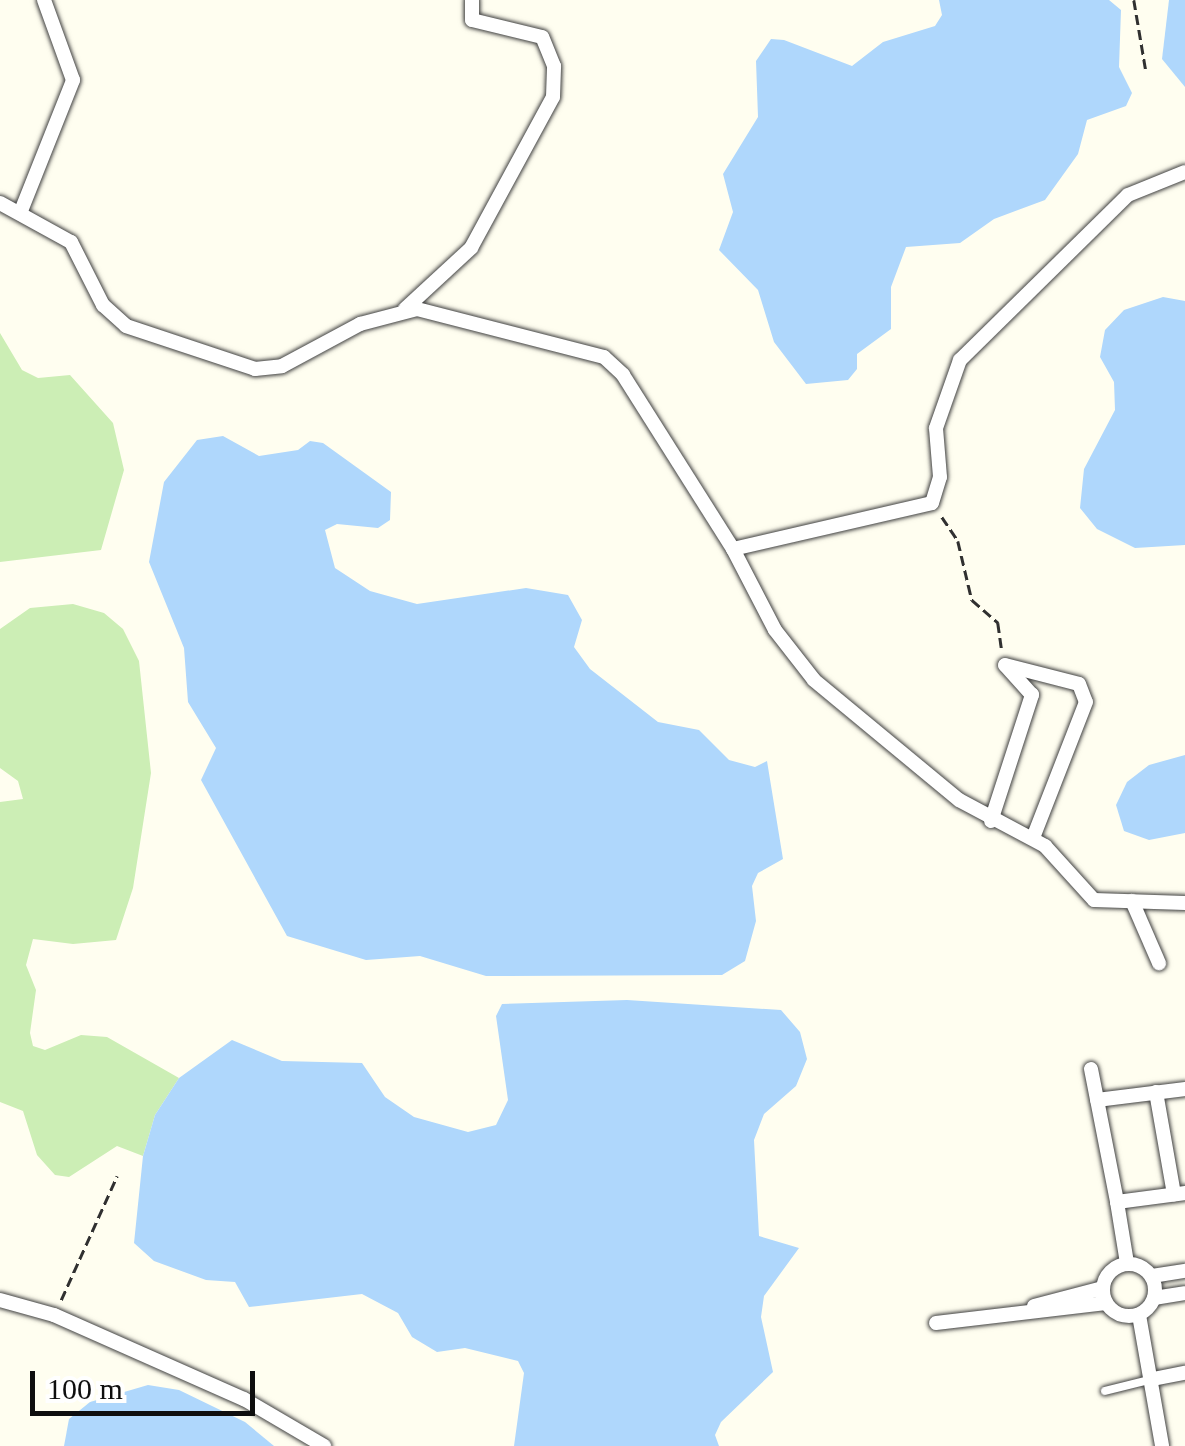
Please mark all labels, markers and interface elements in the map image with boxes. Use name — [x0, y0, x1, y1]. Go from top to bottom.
scale bar — [35, 1351, 260, 1413]
text: 100 m — [47, 1372, 123, 1405]

